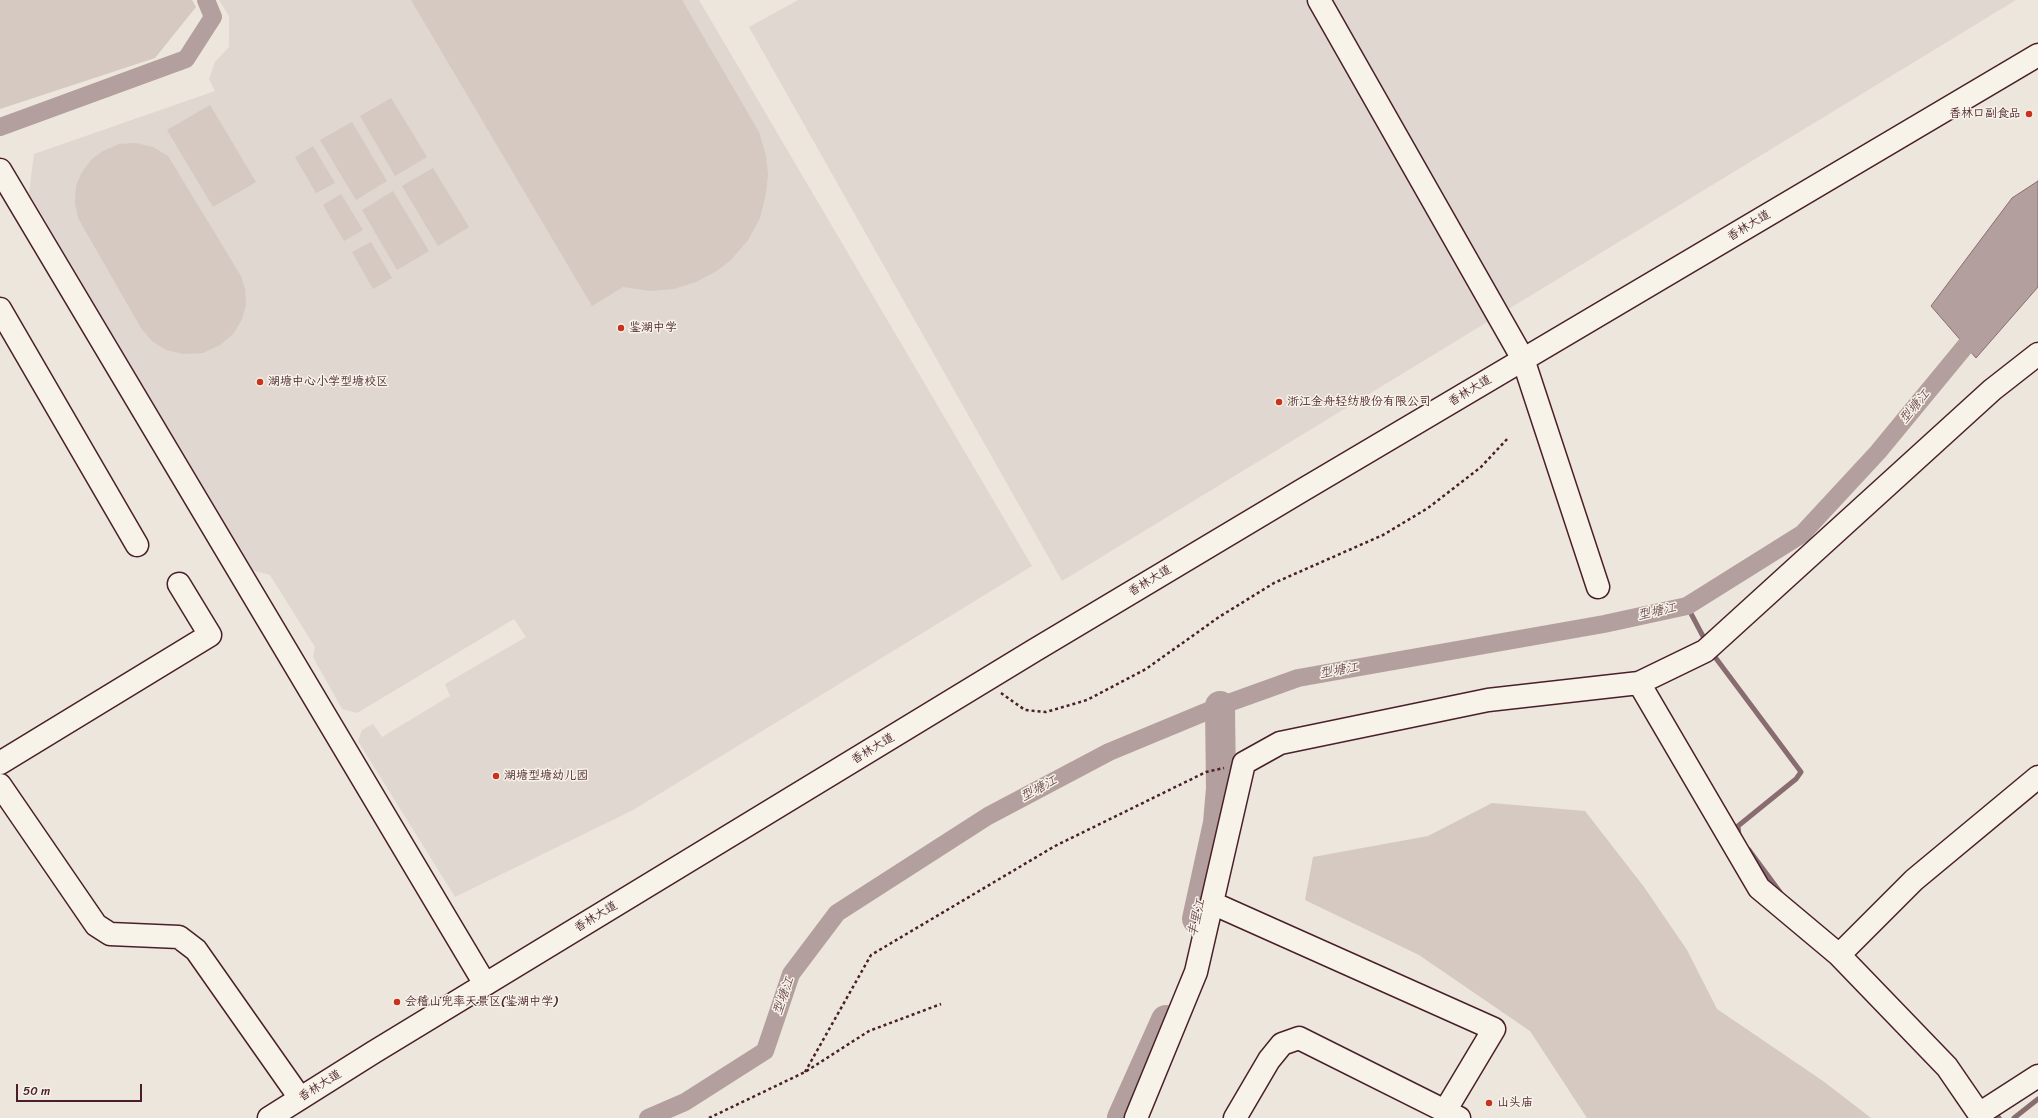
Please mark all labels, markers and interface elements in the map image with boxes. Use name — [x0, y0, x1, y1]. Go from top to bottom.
place label: 香林口副食品 — [1949, 107, 2021, 121]
marker: 香林口副食品 — [2024, 109, 2034, 119]
street label: 香林大道 — [1725, 207, 1773, 245]
place label: 鉴湖中学 — [629, 321, 677, 335]
marker: 鉴湖中学 — [616, 323, 626, 333]
street label: 香林大道 — [1446, 372, 1494, 410]
place label: 湖塘中心小学型塘校区 — [268, 375, 388, 389]
marker: 湖塘中心小学型塘校区 — [255, 377, 265, 387]
water label: 型塘江 — [1896, 387, 1934, 427]
place label: 浙江金舟轻纺股份有限公司 — [1287, 395, 1431, 409]
marker: 浙江金舟轻纺股份有限公司 — [1274, 397, 1284, 407]
street label: 香林大道 — [1126, 562, 1174, 600]
water label: 型塘江 — [1636, 600, 1678, 624]
water label: 型塘江 — [1318, 660, 1360, 682]
street label: 香林大道 — [849, 730, 897, 768]
place label: 湖塘型塘幼儿园 — [504, 769, 588, 783]
marker: 湖塘型塘幼儿园 — [491, 771, 501, 781]
water label: 型塘江 — [1018, 773, 1060, 805]
water label: 丰里江 — [1185, 897, 1209, 939]
street label: 香林大道 — [572, 898, 620, 936]
water label: 型塘江 — [770, 975, 798, 1017]
place label: 会稽山兜率天景区(鉴湖中学) — [405, 995, 557, 1009]
marker: 会稽山兜率天景区(鉴湖中学) — [392, 997, 402, 1007]
street label: 香林大道 — [296, 1067, 344, 1105]
scale bar — [18, 1076, 144, 1102]
text: 50 m — [23, 1080, 50, 1102]
place label: 山头庙 — [1497, 1096, 1533, 1110]
marker: 山头庙 — [1484, 1098, 1494, 1108]

